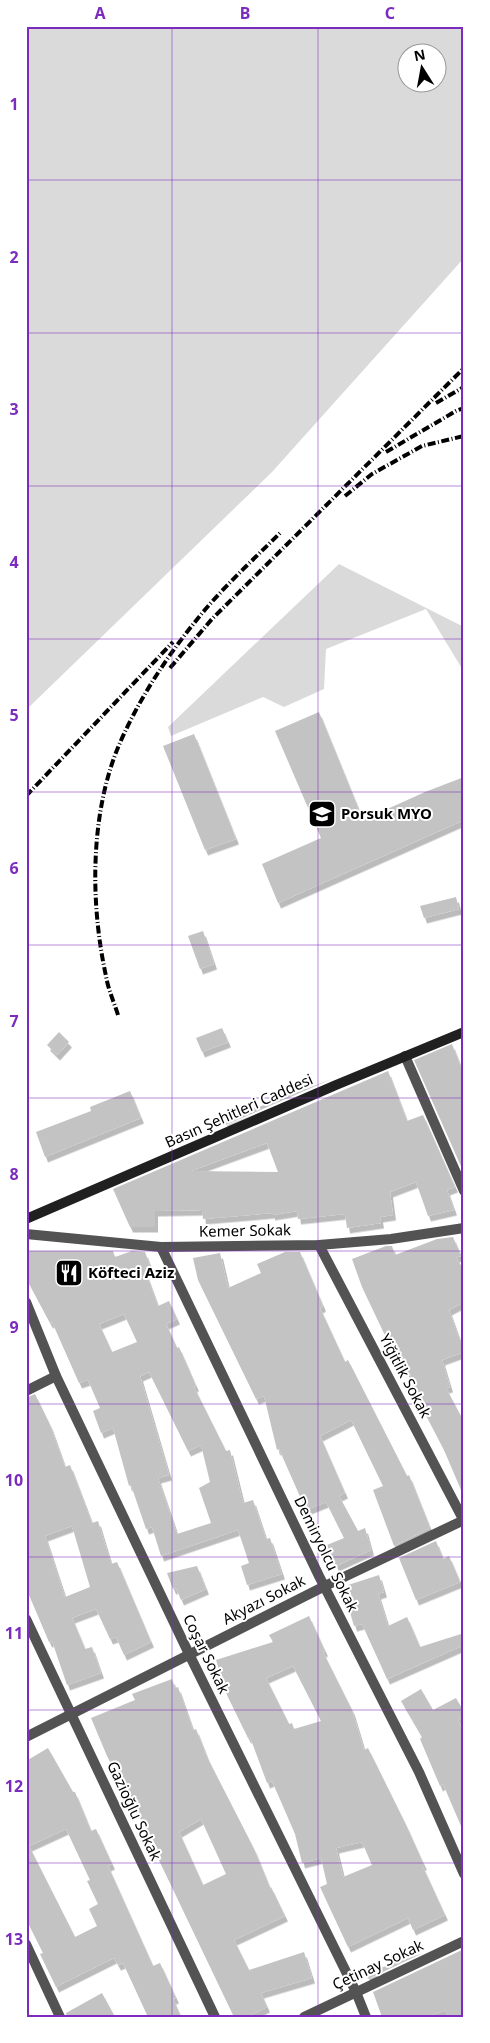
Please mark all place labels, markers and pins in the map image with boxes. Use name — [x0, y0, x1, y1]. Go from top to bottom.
school or university icon: Porsuk MYO — [307, 799, 337, 829]
place label: Porsuk MYO — [341, 803, 432, 823]
restaurant icon: Köfteci Aziz — [54, 1258, 84, 1288]
place label: Köfteci Aziz — [88, 1262, 174, 1282]

